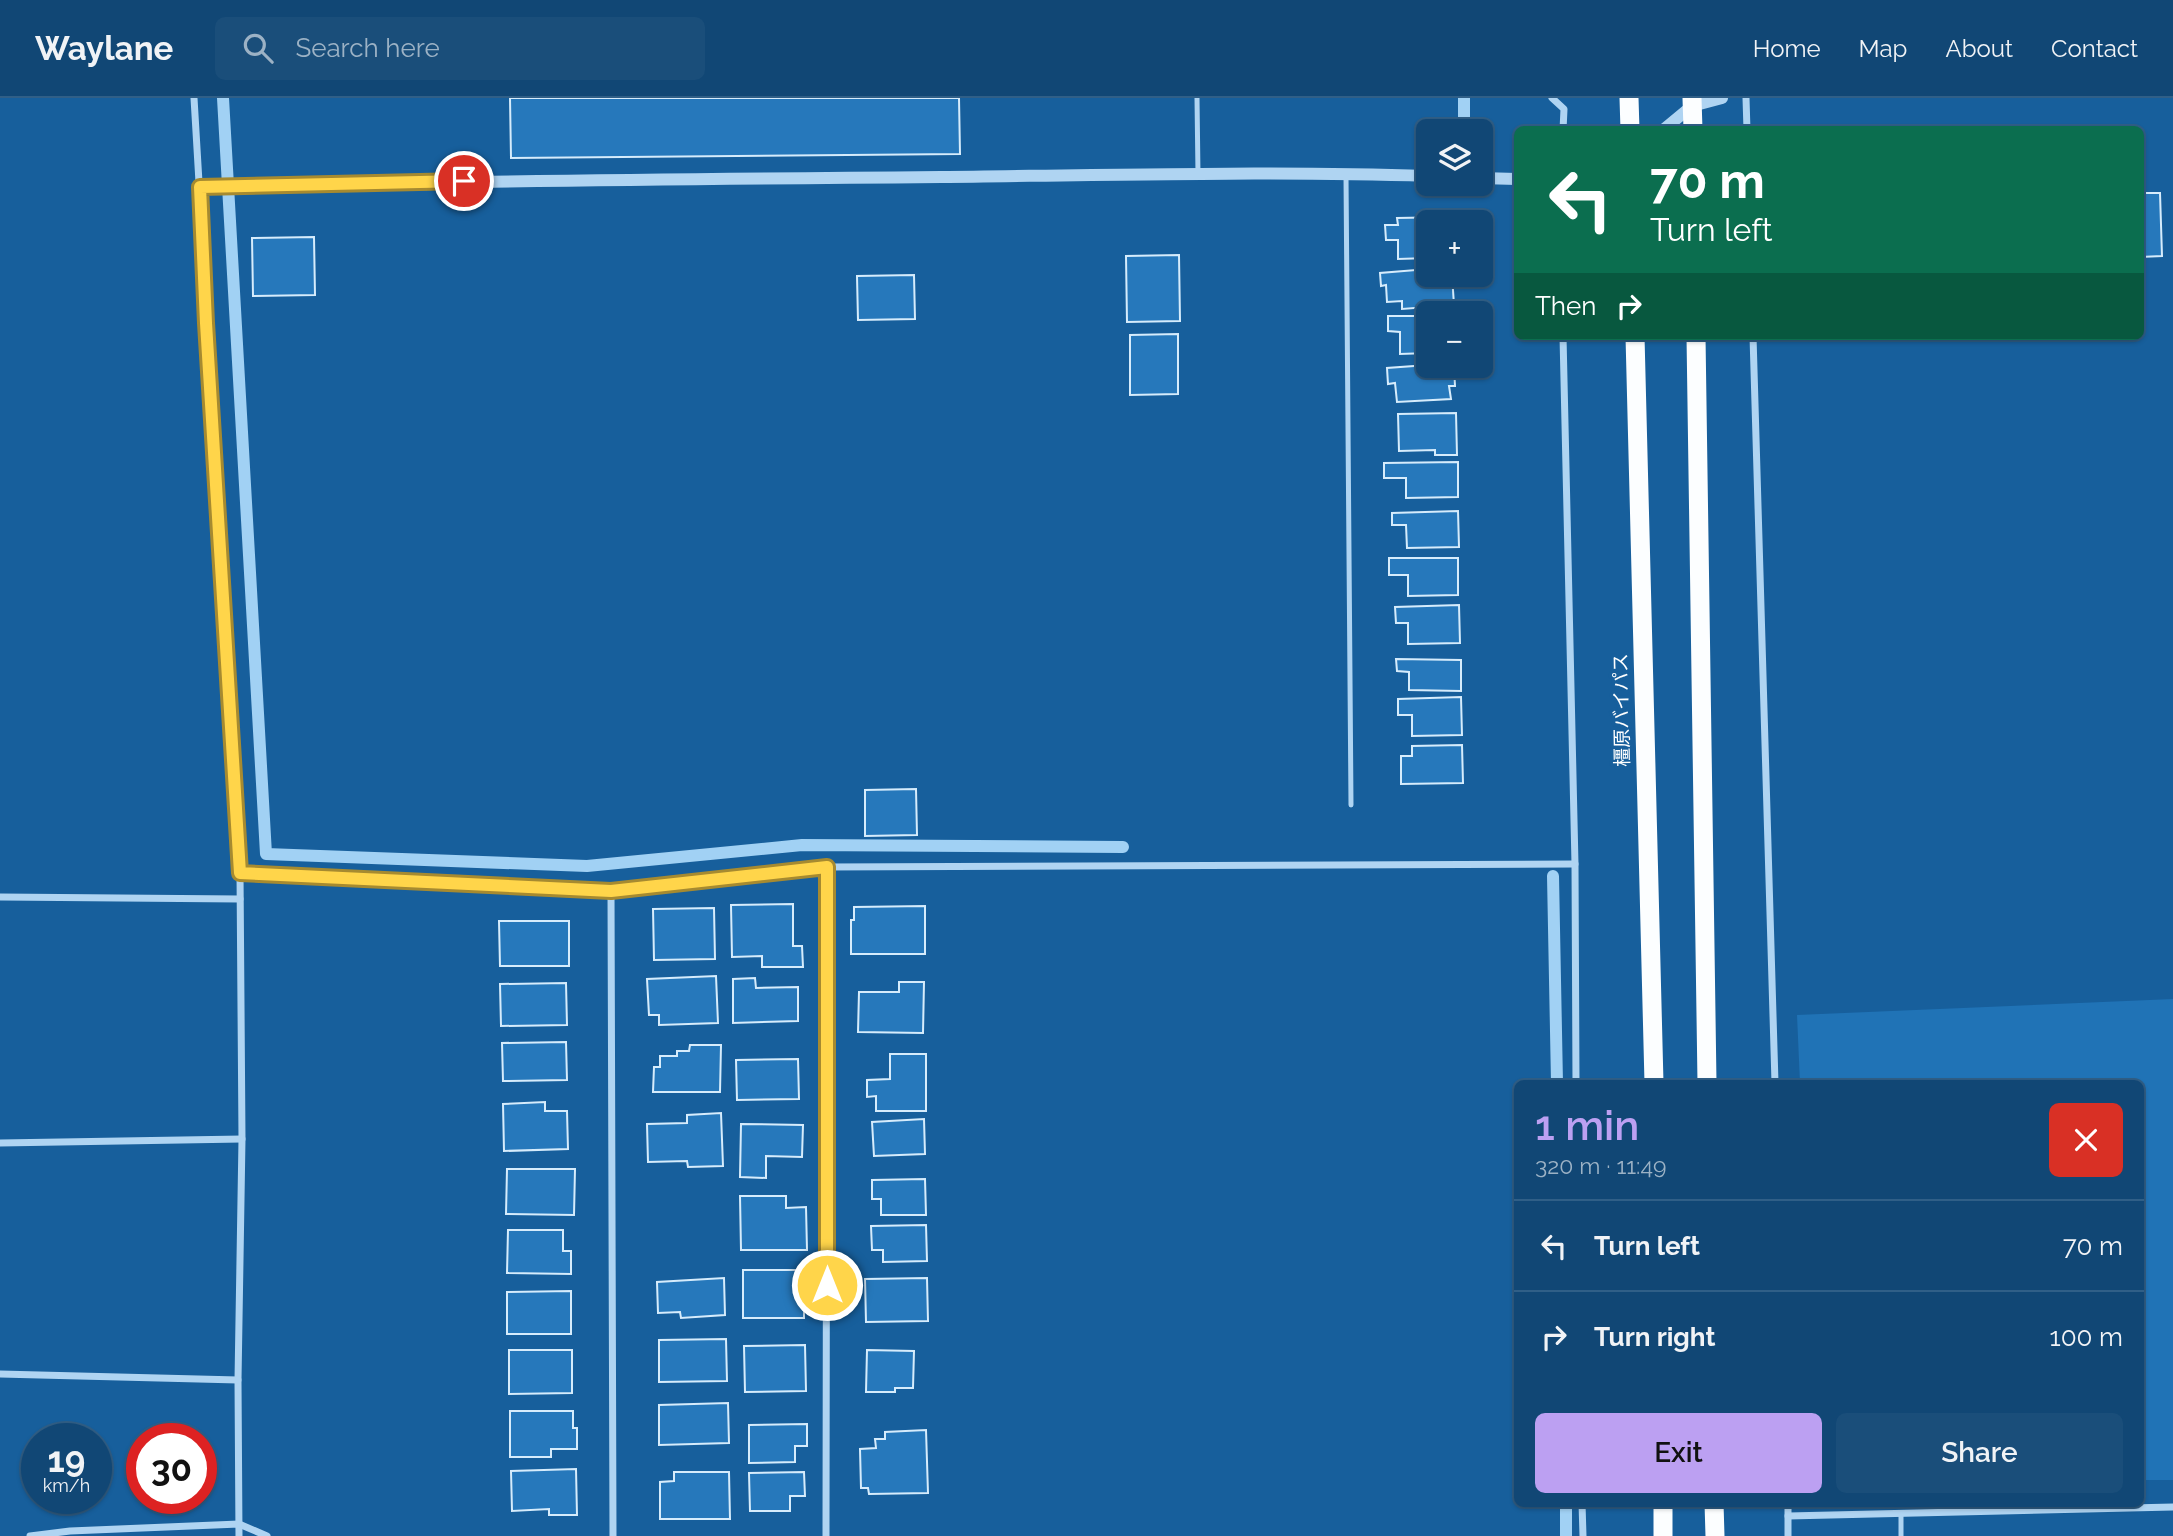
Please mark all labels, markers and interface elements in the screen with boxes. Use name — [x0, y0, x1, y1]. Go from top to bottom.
search box — [215, 17, 705, 80]
text: Waylane — [35, 29, 173, 68]
icon: search — [239, 29, 277, 67]
text: Search here — [295, 33, 440, 63]
text: Home — [1753, 34, 1821, 63]
text: Map — [1859, 34, 1907, 63]
text: About — [1945, 34, 2013, 63]
text: Contact — [2051, 34, 2138, 63]
map controls — [1416, 119, 1493, 378]
button: layers — [1416, 119, 1493, 196]
pin — [434, 151, 494, 211]
text: 70 m — [1650, 152, 1765, 209]
icon: left — [1535, 154, 1626, 245]
icon: arrive — [445, 162, 483, 200]
button: + — [1416, 210, 1493, 287]
text: Turn left — [1650, 211, 1772, 248]
icon: right — [1610, 287, 1648, 325]
text: Then — [1535, 291, 1596, 321]
button: − — [1416, 301, 1493, 378]
street label: 橿原バイパス — [1609, 653, 1633, 767]
text: 1 min — [1535, 1101, 1639, 1150]
button: close — [2049, 1103, 2123, 1177]
text: 320 m · 11:49 — [1535, 1152, 1666, 1179]
icon: left — [1535, 1227, 1573, 1265]
text: Turn left — [1594, 1231, 1700, 1261]
text: 70 m — [2063, 1231, 2123, 1261]
position arrow — [790, 1248, 864, 1322]
icon: right — [1535, 1318, 1573, 1356]
text: Turn right — [1594, 1322, 1715, 1352]
text: 100 m — [2050, 1322, 2123, 1352]
button: Exit — [1535, 1413, 1822, 1493]
button: Share — [1836, 1413, 2123, 1493]
speed limit sign: 30 — [126, 1423, 217, 1514]
text: 19 — [48, 1439, 85, 1480]
text: km/h — [43, 1475, 90, 1496]

